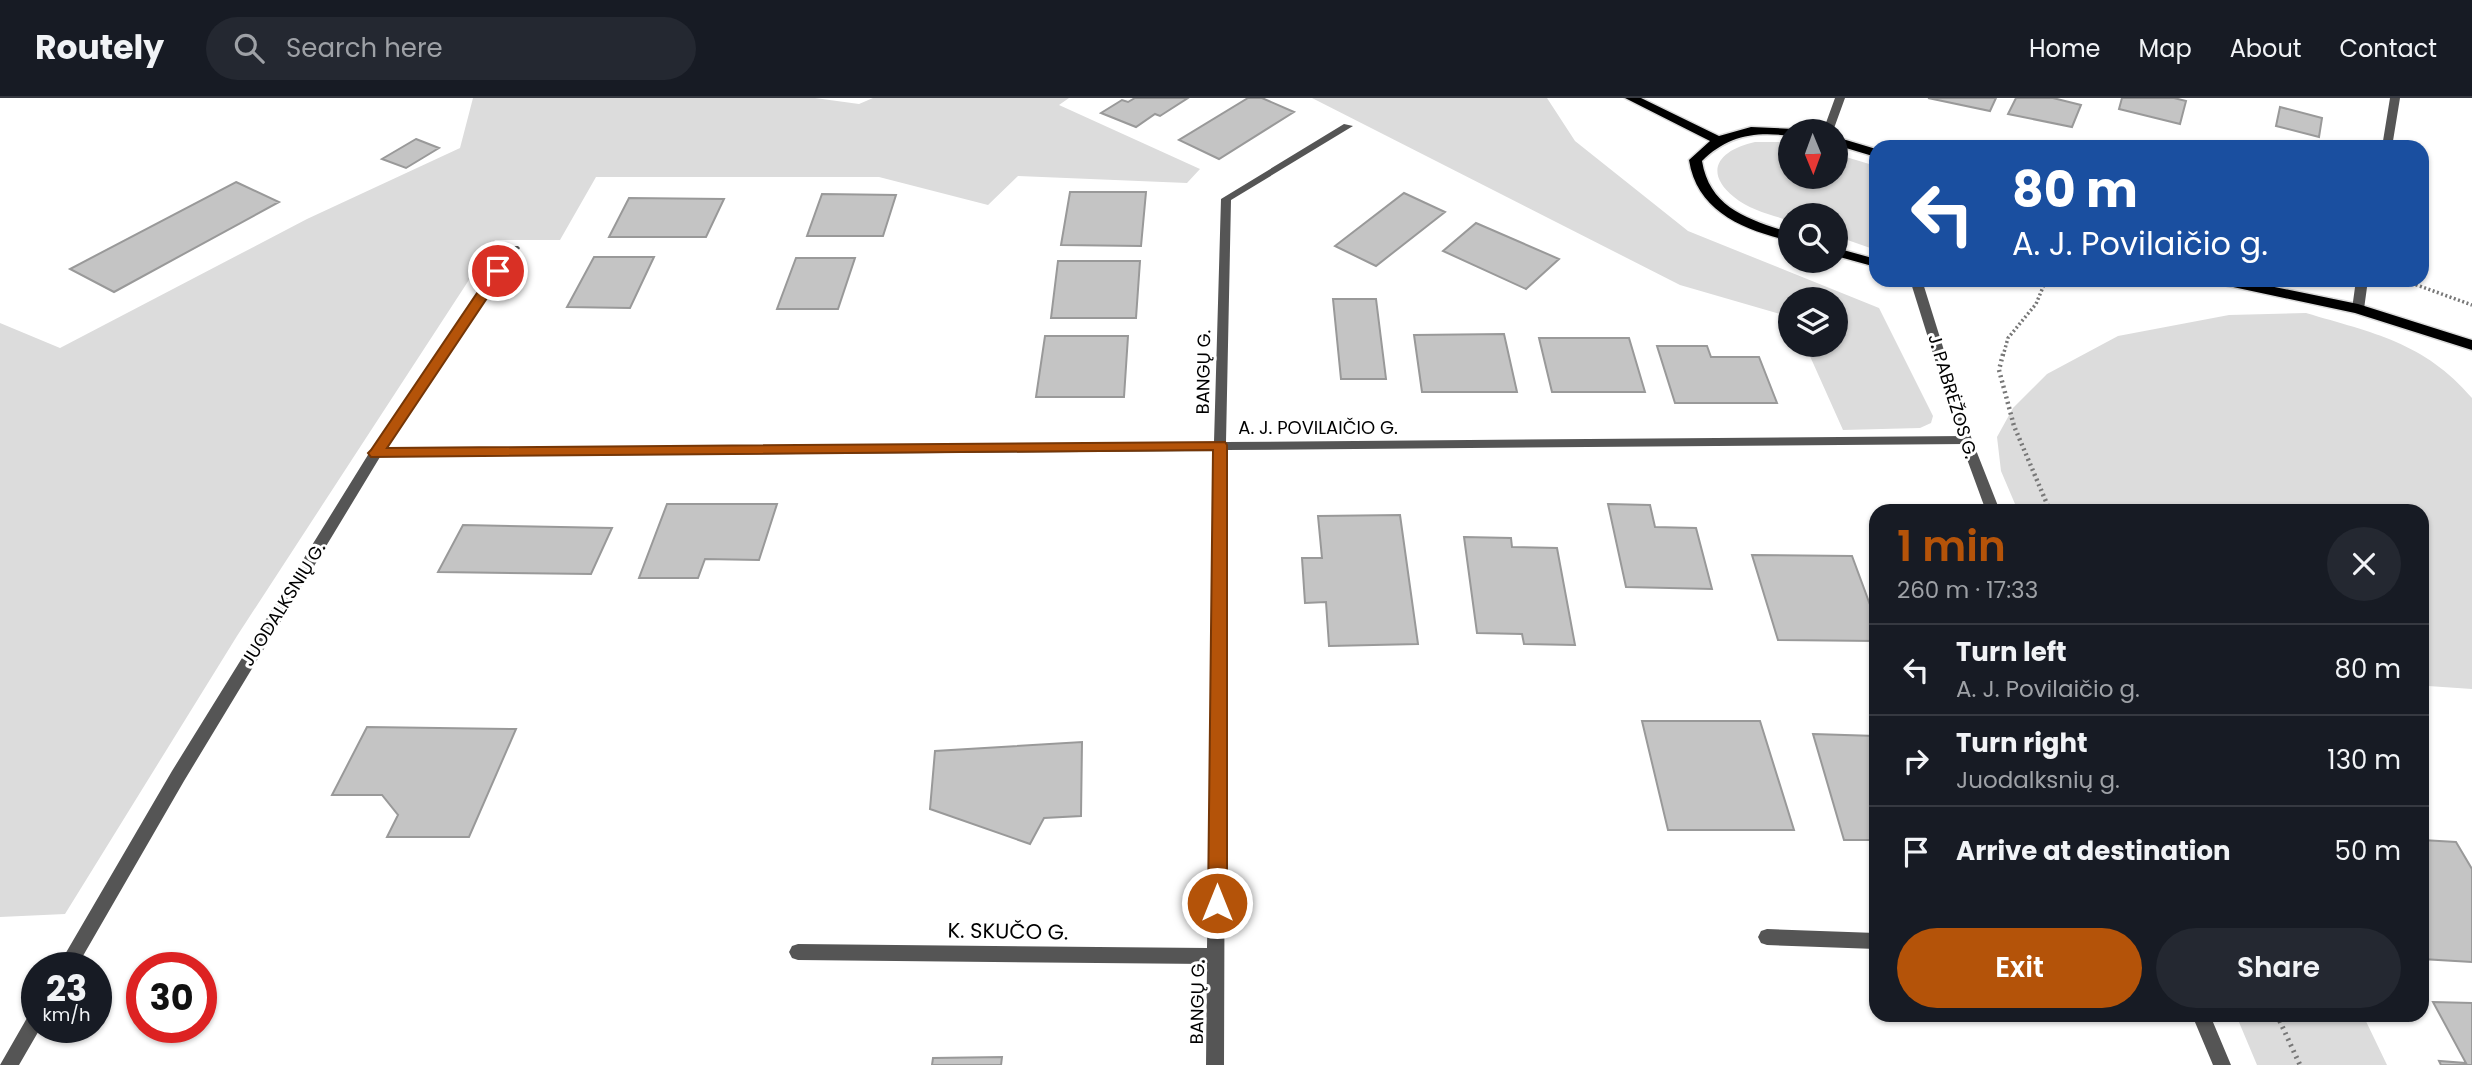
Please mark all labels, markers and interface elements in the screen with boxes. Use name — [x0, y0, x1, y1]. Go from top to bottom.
search box — [206, 17, 696, 80]
text: Routely — [35, 24, 164, 71]
icon: search — [230, 29, 268, 67]
text: Search here — [286, 30, 443, 66]
text: Home — [2029, 32, 2101, 65]
text: Map — [2139, 32, 2192, 65]
text: About — [2230, 32, 2301, 65]
text: Contact — [2339, 32, 2437, 65]
north arrow — [1778, 119, 1848, 189]
map controls — [1778, 119, 1848, 357]
text: 80 m — [2012, 156, 2138, 224]
icon: left — [1897, 168, 1988, 259]
button: search — [1778, 203, 1848, 273]
text: A. J. Povilaičio g. — [2012, 221, 2268, 266]
pin — [468, 241, 528, 301]
icon: arrive — [479, 252, 517, 290]
button: layers — [1778, 287, 1848, 357]
street label: BANGŲ G. — [1190, 329, 1216, 415]
street label: J. PABRĖŽOS G. — [1922, 331, 1984, 461]
street label: A. J. POVILAIČIO G. — [1238, 415, 1398, 440]
text: 1 min — [1897, 517, 2006, 576]
button: close — [2327, 527, 2401, 601]
street label: JUODALKSNIŲ G. — [235, 537, 331, 671]
text: 260 m · 17:33 — [1897, 574, 2038, 606]
text: Turn left — [1956, 634, 2067, 670]
icon: left — [1897, 651, 1935, 689]
text: 80 m — [2335, 651, 2401, 687]
text: A. J. Povilaičio g. — [1956, 673, 2140, 705]
text: Turn right — [1956, 725, 2088, 761]
icon: right — [1897, 742, 1935, 780]
text: 130 m — [2327, 742, 2401, 778]
text: Juodalksnių g. — [1956, 764, 2120, 796]
icon: arrive — [1897, 833, 1935, 871]
text: Arrive at destination — [1956, 833, 2231, 869]
text: 50 m — [2335, 833, 2401, 869]
position arrow — [1180, 866, 1254, 940]
street label: K. SKUČO G. — [947, 915, 1069, 947]
button: Exit — [1897, 928, 2142, 1008]
button: Share — [2156, 928, 2401, 1008]
speed limit sign: 30 — [126, 952, 217, 1043]
street label: BANGŲ G. — [1184, 959, 1210, 1045]
text: 23 — [46, 964, 87, 1013]
text: km/h — [43, 1002, 90, 1027]

